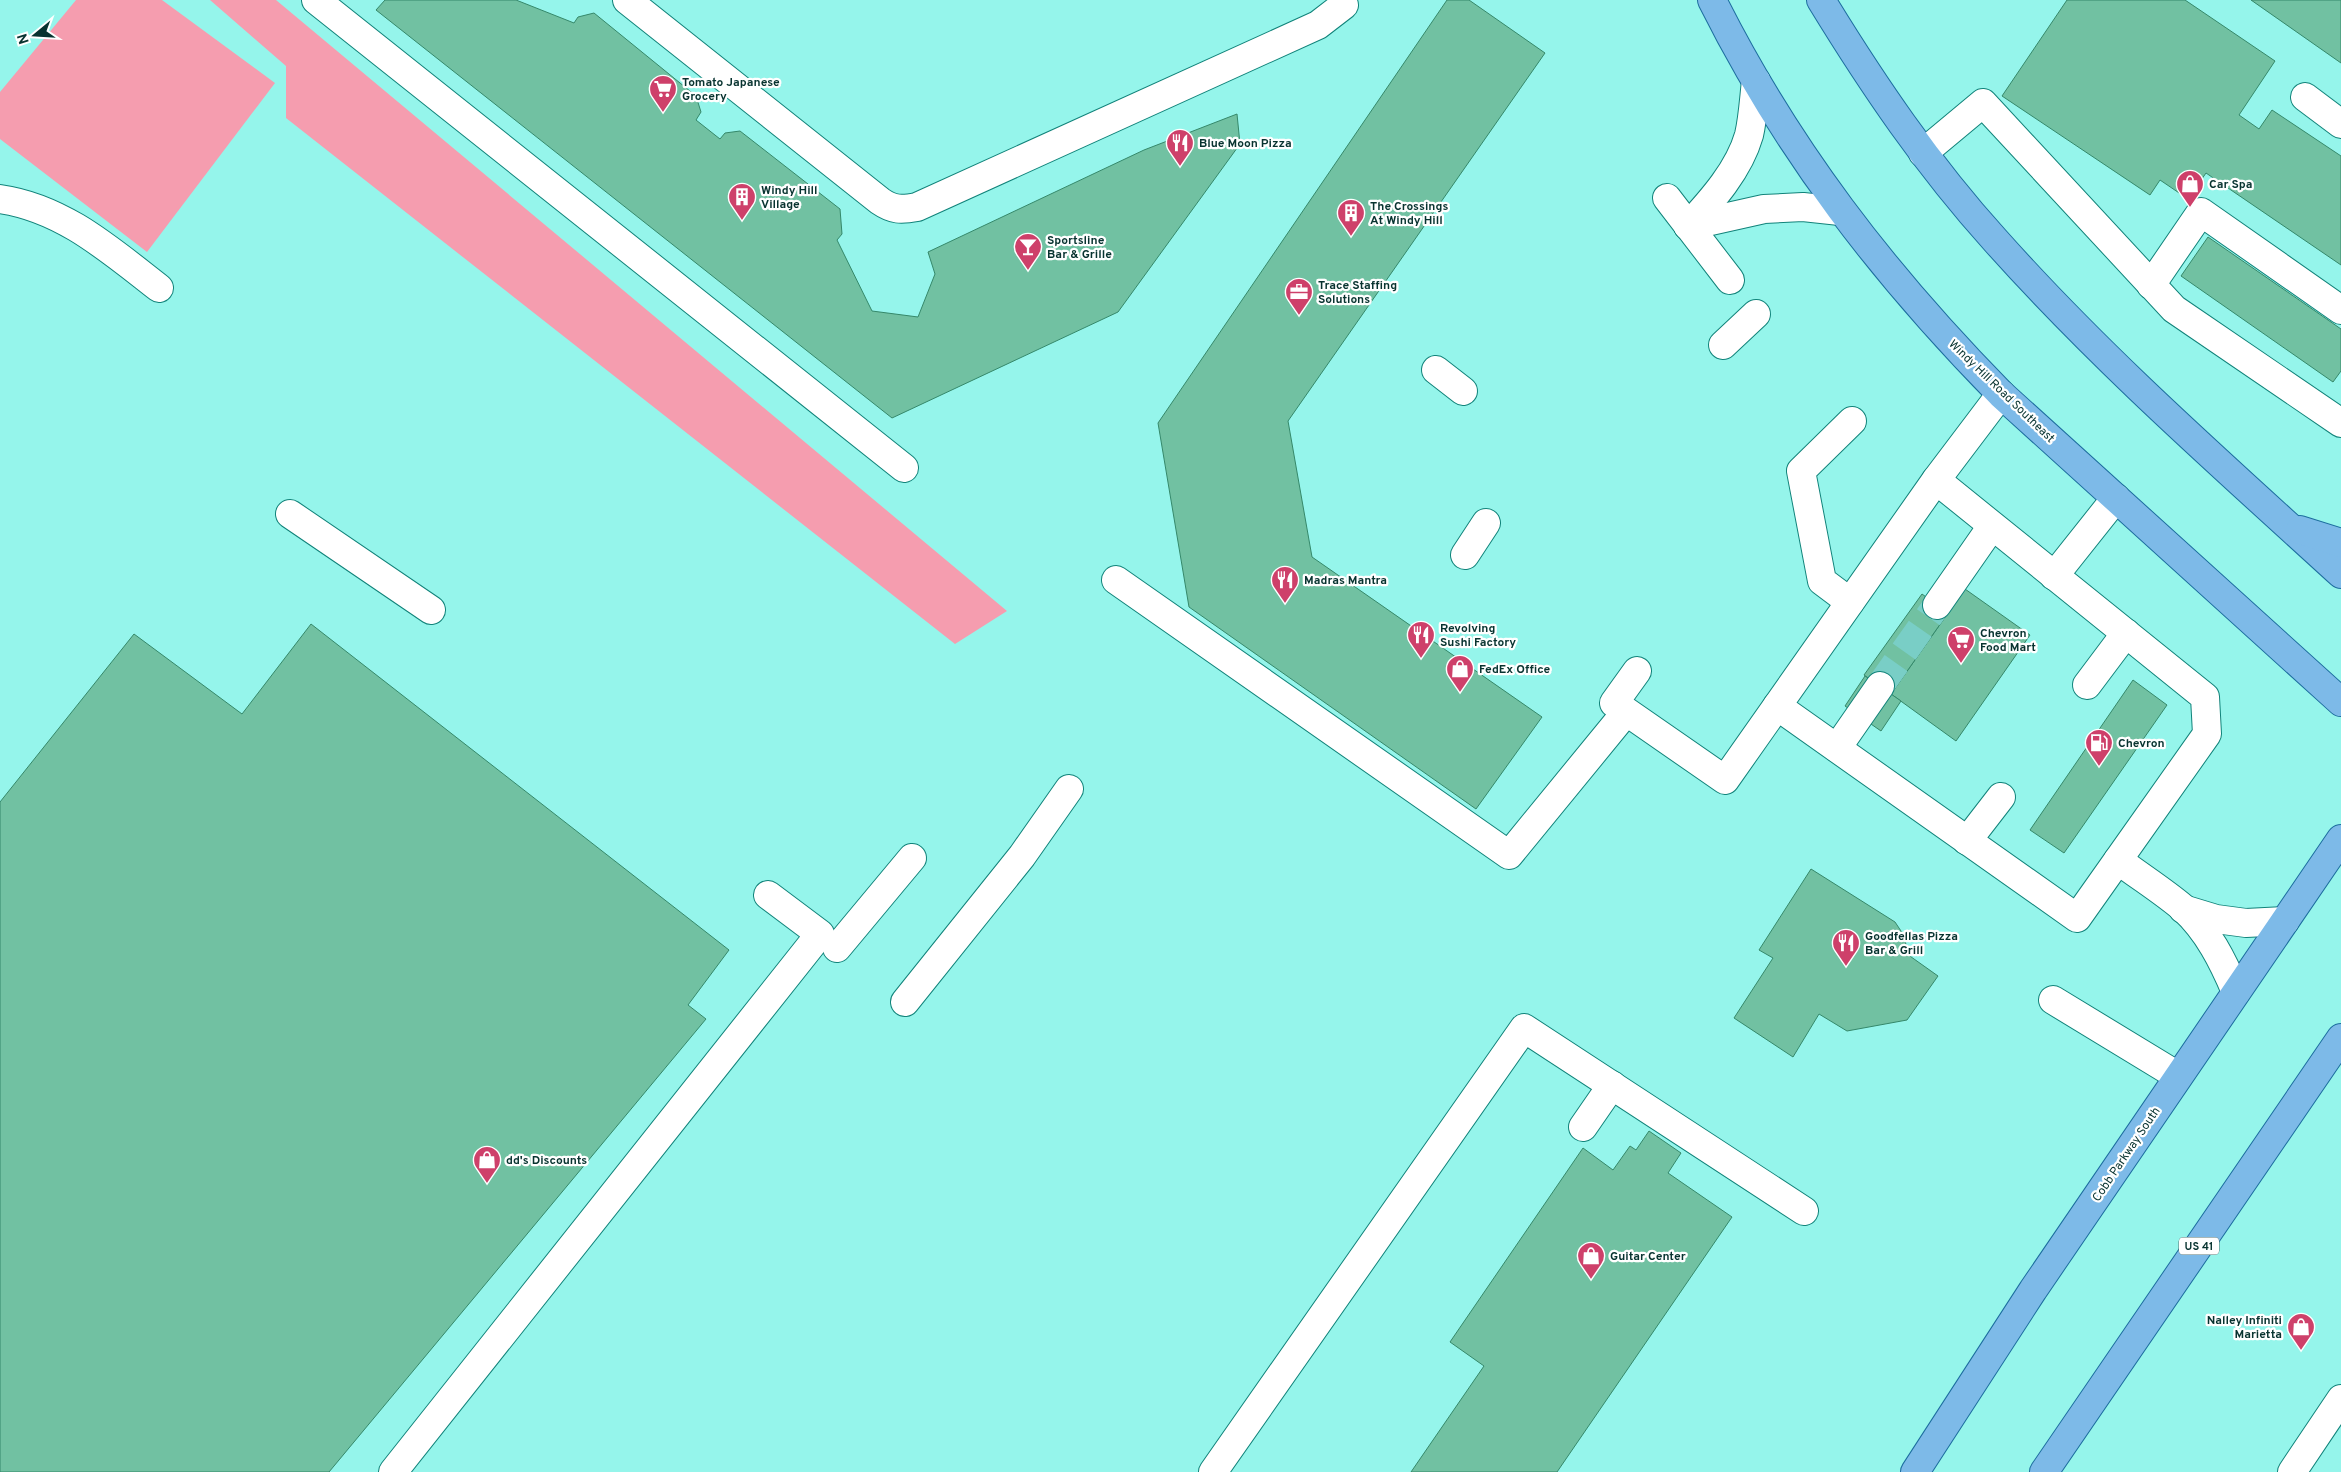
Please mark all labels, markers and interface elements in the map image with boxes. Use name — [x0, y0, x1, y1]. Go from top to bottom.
north arrow — [10, 10, 60, 60]
text: N — [14, 31, 34, 46]
supermarket icon: Tomato Japanese Grocery — [648, 74, 678, 113]
place label: Tomato Japanese Grocery — [682, 75, 780, 105]
restaurant icon: Blue Moon Pizza — [1165, 128, 1195, 167]
place label: Blue Moon Pizza — [1199, 136, 1292, 152]
shop icon: Car Spa — [2175, 169, 2205, 208]
place label: Car Spa — [2209, 177, 2252, 193]
building icon: Windy Hill Village — [727, 182, 757, 221]
place label: Windy Hill Village — [761, 183, 818, 213]
building icon: The Crossings At Windy Hill — [1336, 198, 1366, 237]
place label: The Crossings At Windy Hill — [1370, 199, 1448, 229]
bar icon: Sportsline Bar & Grille — [1013, 232, 1043, 271]
place label: Sportsline Bar & Grille — [1047, 233, 1112, 263]
office icon: Trace Staffing Solutions — [1284, 277, 1314, 316]
place label: Trace Staffing Solutions — [1318, 278, 1397, 308]
street label: Windy Hill Road Southeast — [1945, 337, 2058, 447]
restaurant icon: Madras Mantra — [1270, 565, 1300, 604]
place label: Madras Mantra — [1304, 573, 1387, 589]
restaurant icon: Revolving Sushi Factory — [1406, 620, 1436, 659]
place label: Revolving Sushi Factory — [1440, 621, 1516, 651]
supermarket icon: Chevron Food Mart — [1946, 625, 1976, 664]
place label: Chevron Food Mart — [1980, 626, 2036, 656]
shop icon: FedEx Office — [1445, 654, 1475, 693]
place label: FedEx Office — [1479, 662, 1551, 678]
fuel station icon: Chevron — [2084, 728, 2114, 767]
place label: Chevron — [2118, 736, 2165, 752]
restaurant icon: Goodfellas Pizza Bar & Grill — [1831, 928, 1861, 967]
place label: Goodfellas Pizza Bar & Grill — [1865, 929, 1958, 959]
street label: Cobb Parkway South — [2089, 1104, 2164, 1205]
shop icon: dd's Discounts — [472, 1145, 502, 1184]
place label: dd's Discounts — [506, 1153, 587, 1169]
road number: US 41 — [2179, 1238, 2219, 1254]
shop icon: Guitar Center — [1576, 1241, 1606, 1280]
place label: Guitar Center — [1610, 1249, 1686, 1265]
shop icon: Nalley Infiniti Marietta — [2286, 1312, 2316, 1351]
place label: Nalley Infiniti Marietta — [2207, 1313, 2282, 1343]

